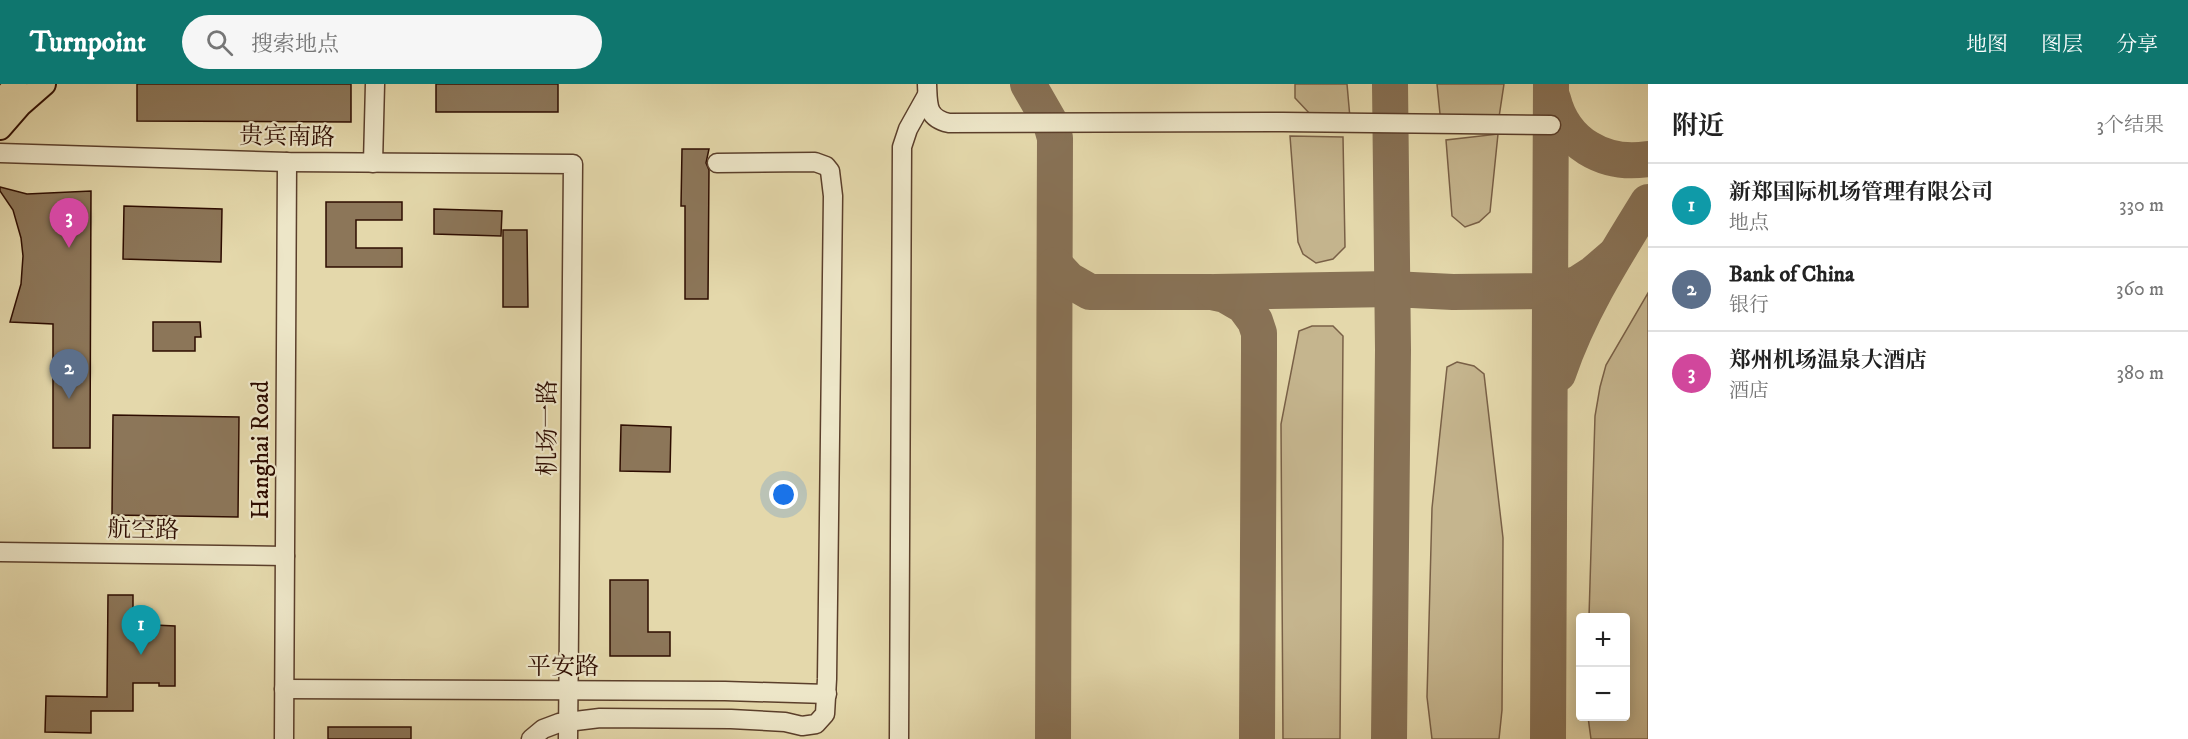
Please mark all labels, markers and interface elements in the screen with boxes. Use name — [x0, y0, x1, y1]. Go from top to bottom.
search box — [182, 15, 602, 69]
text: Turnpoint — [30, 25, 146, 60]
icon: search — [203, 26, 236, 59]
text: 搜索地点 — [251, 31, 339, 58]
text: 地图 — [1966, 32, 2008, 58]
text: 图层 — [2041, 32, 2083, 58]
text: 分享 — [2116, 32, 2158, 58]
text: 附近 — [1672, 110, 1724, 143]
text: 3个结果 — [2097, 113, 2164, 138]
street label: 贵宾南路 — [239, 121, 335, 153]
text: 新郑国际机场管理有限公司 — [1729, 179, 1993, 206]
text: 1 — [1688, 193, 1695, 218]
text: 330 m — [2119, 193, 2164, 218]
pin: 3 — [50, 198, 88, 248]
text: 地点 — [1729, 211, 1769, 236]
text: Bank of China — [1729, 261, 1854, 288]
text: 2 — [1687, 277, 1696, 302]
text: 360 m — [2116, 277, 2164, 302]
text: 银行 — [1729, 293, 1769, 318]
text: 郑州机场温泉大酒店 — [1729, 347, 1927, 374]
pin: 2 — [50, 350, 88, 399]
text: 3 — [1688, 361, 1695, 386]
text: 380 m — [2116, 361, 2164, 386]
text: 酒店 — [1729, 379, 1769, 404]
street label: 机场一路 — [533, 380, 563, 476]
street label: Hanghai Road — [246, 381, 276, 519]
your location — [769, 480, 798, 509]
street label: 航空路 — [107, 514, 179, 546]
pin: 1 — [122, 606, 160, 655]
map controls — [1576, 613, 1630, 721]
button: + — [1576, 613, 1630, 667]
street label: 平安路 — [527, 652, 599, 682]
button: − — [1576, 667, 1630, 721]

